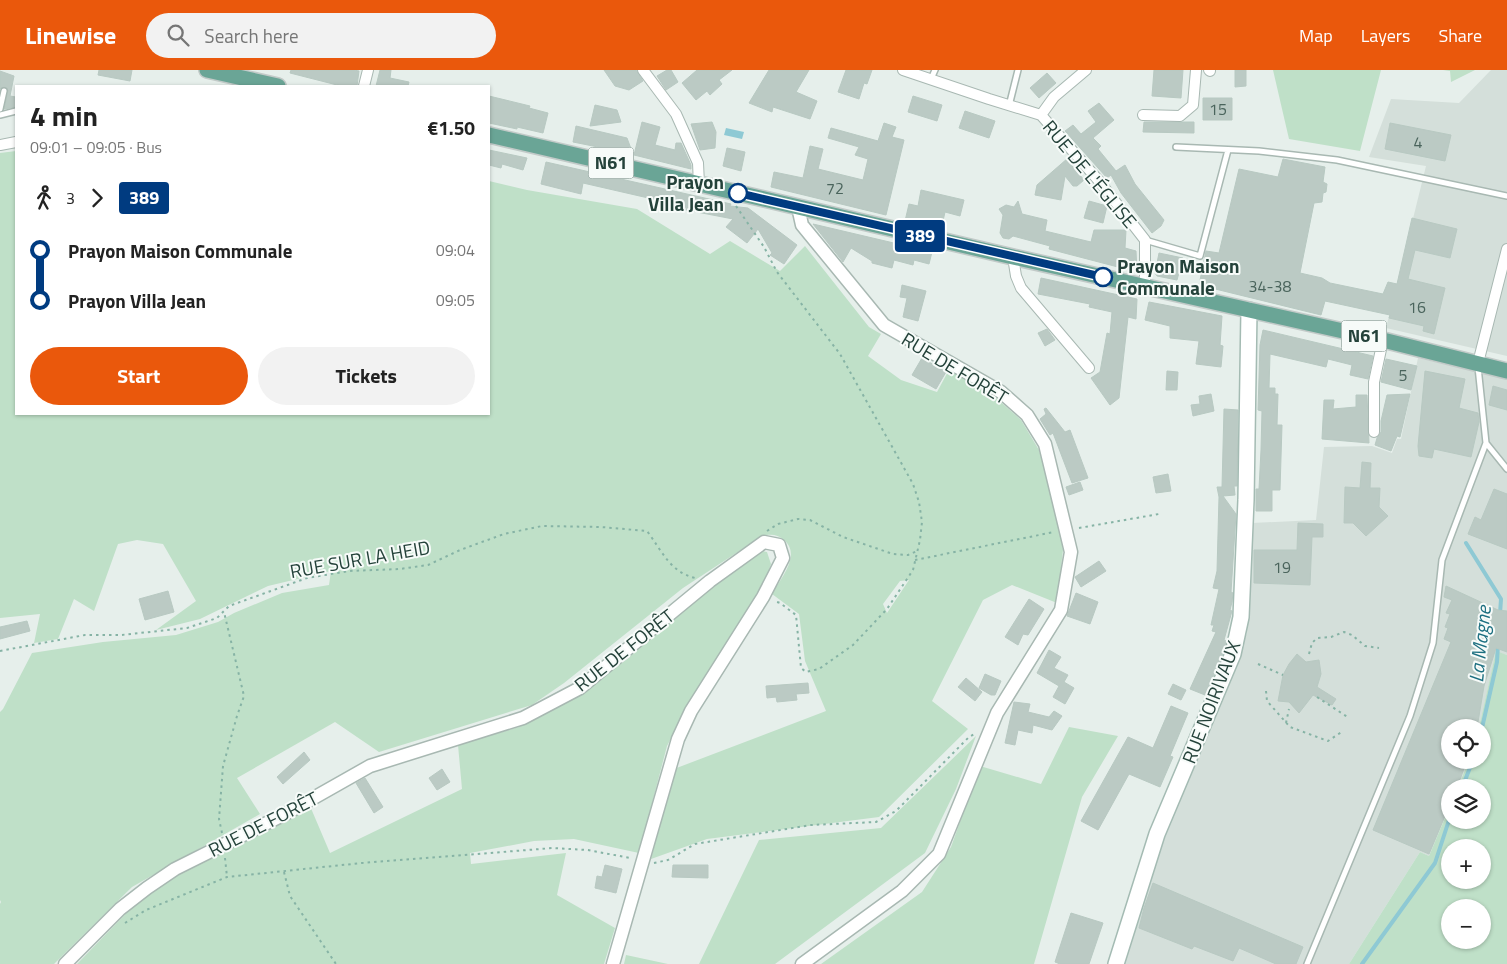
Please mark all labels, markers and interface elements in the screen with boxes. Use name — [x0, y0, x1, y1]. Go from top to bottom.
search box — [146, 13, 496, 58]
text: Linewise — [25, 17, 116, 53]
icon: search — [164, 21, 192, 49]
text: Search here — [204, 21, 299, 50]
text: Map — [1299, 22, 1333, 49]
text: Layers — [1361, 22, 1410, 49]
text: Share — [1438, 22, 1482, 49]
text: 4 min — [30, 94, 98, 137]
house number: 15 — [1209, 97, 1227, 121]
text: €1.50 — [428, 113, 475, 142]
street label: RUE DE L'ÉGLISE — [1036, 113, 1144, 234]
house number: 4 — [1414, 130, 1423, 154]
text: 09:01 – 09:05 · Bus — [30, 135, 162, 159]
road number: N61 — [588, 148, 634, 179]
place label: Prayon Villa Jean — [648, 167, 724, 218]
house number: 72 — [826, 176, 844, 200]
marker: Prayon Villa Jean — [728, 183, 748, 203]
icon: walk — [30, 184, 58, 212]
icon: forward — [83, 184, 111, 212]
text: 389 — [129, 184, 159, 211]
text: 3 — [66, 186, 75, 210]
line badge: 389 — [891, 220, 949, 252]
text: 389 — [905, 222, 935, 249]
text: Prayon Maison Communale — [68, 236, 292, 265]
text: 09:04 — [436, 238, 475, 262]
place label: Prayon Maison Communale — [1117, 251, 1239, 302]
marker: Prayon Maison Communale — [1093, 267, 1113, 287]
house number: 34-38 — [1249, 274, 1291, 298]
text: Prayon Villa Jean — [68, 286, 206, 315]
text: 09:05 — [436, 288, 475, 312]
house number: 16 — [1408, 295, 1426, 319]
road number: N61 — [1342, 320, 1386, 352]
street label: RUE DE FORÊT — [896, 324, 1014, 411]
button: Start — [30, 347, 248, 405]
button: Tickets — [258, 347, 475, 405]
house number: 5 — [1399, 363, 1408, 387]
street label: RUE SUR LA HEID — [288, 532, 432, 585]
house number: 19 — [1273, 555, 1291, 579]
street label: RUE DE FORÊT — [567, 601, 680, 698]
water label: La Magne — [1460, 602, 1499, 684]
street label: RUE NOIRIVAUX — [1174, 636, 1247, 768]
map controls — [1441, 719, 1491, 949]
button: locate — [1441, 719, 1491, 769]
button: layers — [1441, 779, 1491, 829]
street label: RUE DE FORÊT — [203, 783, 323, 864]
button: + — [1441, 839, 1491, 889]
button: − — [1441, 899, 1491, 949]

